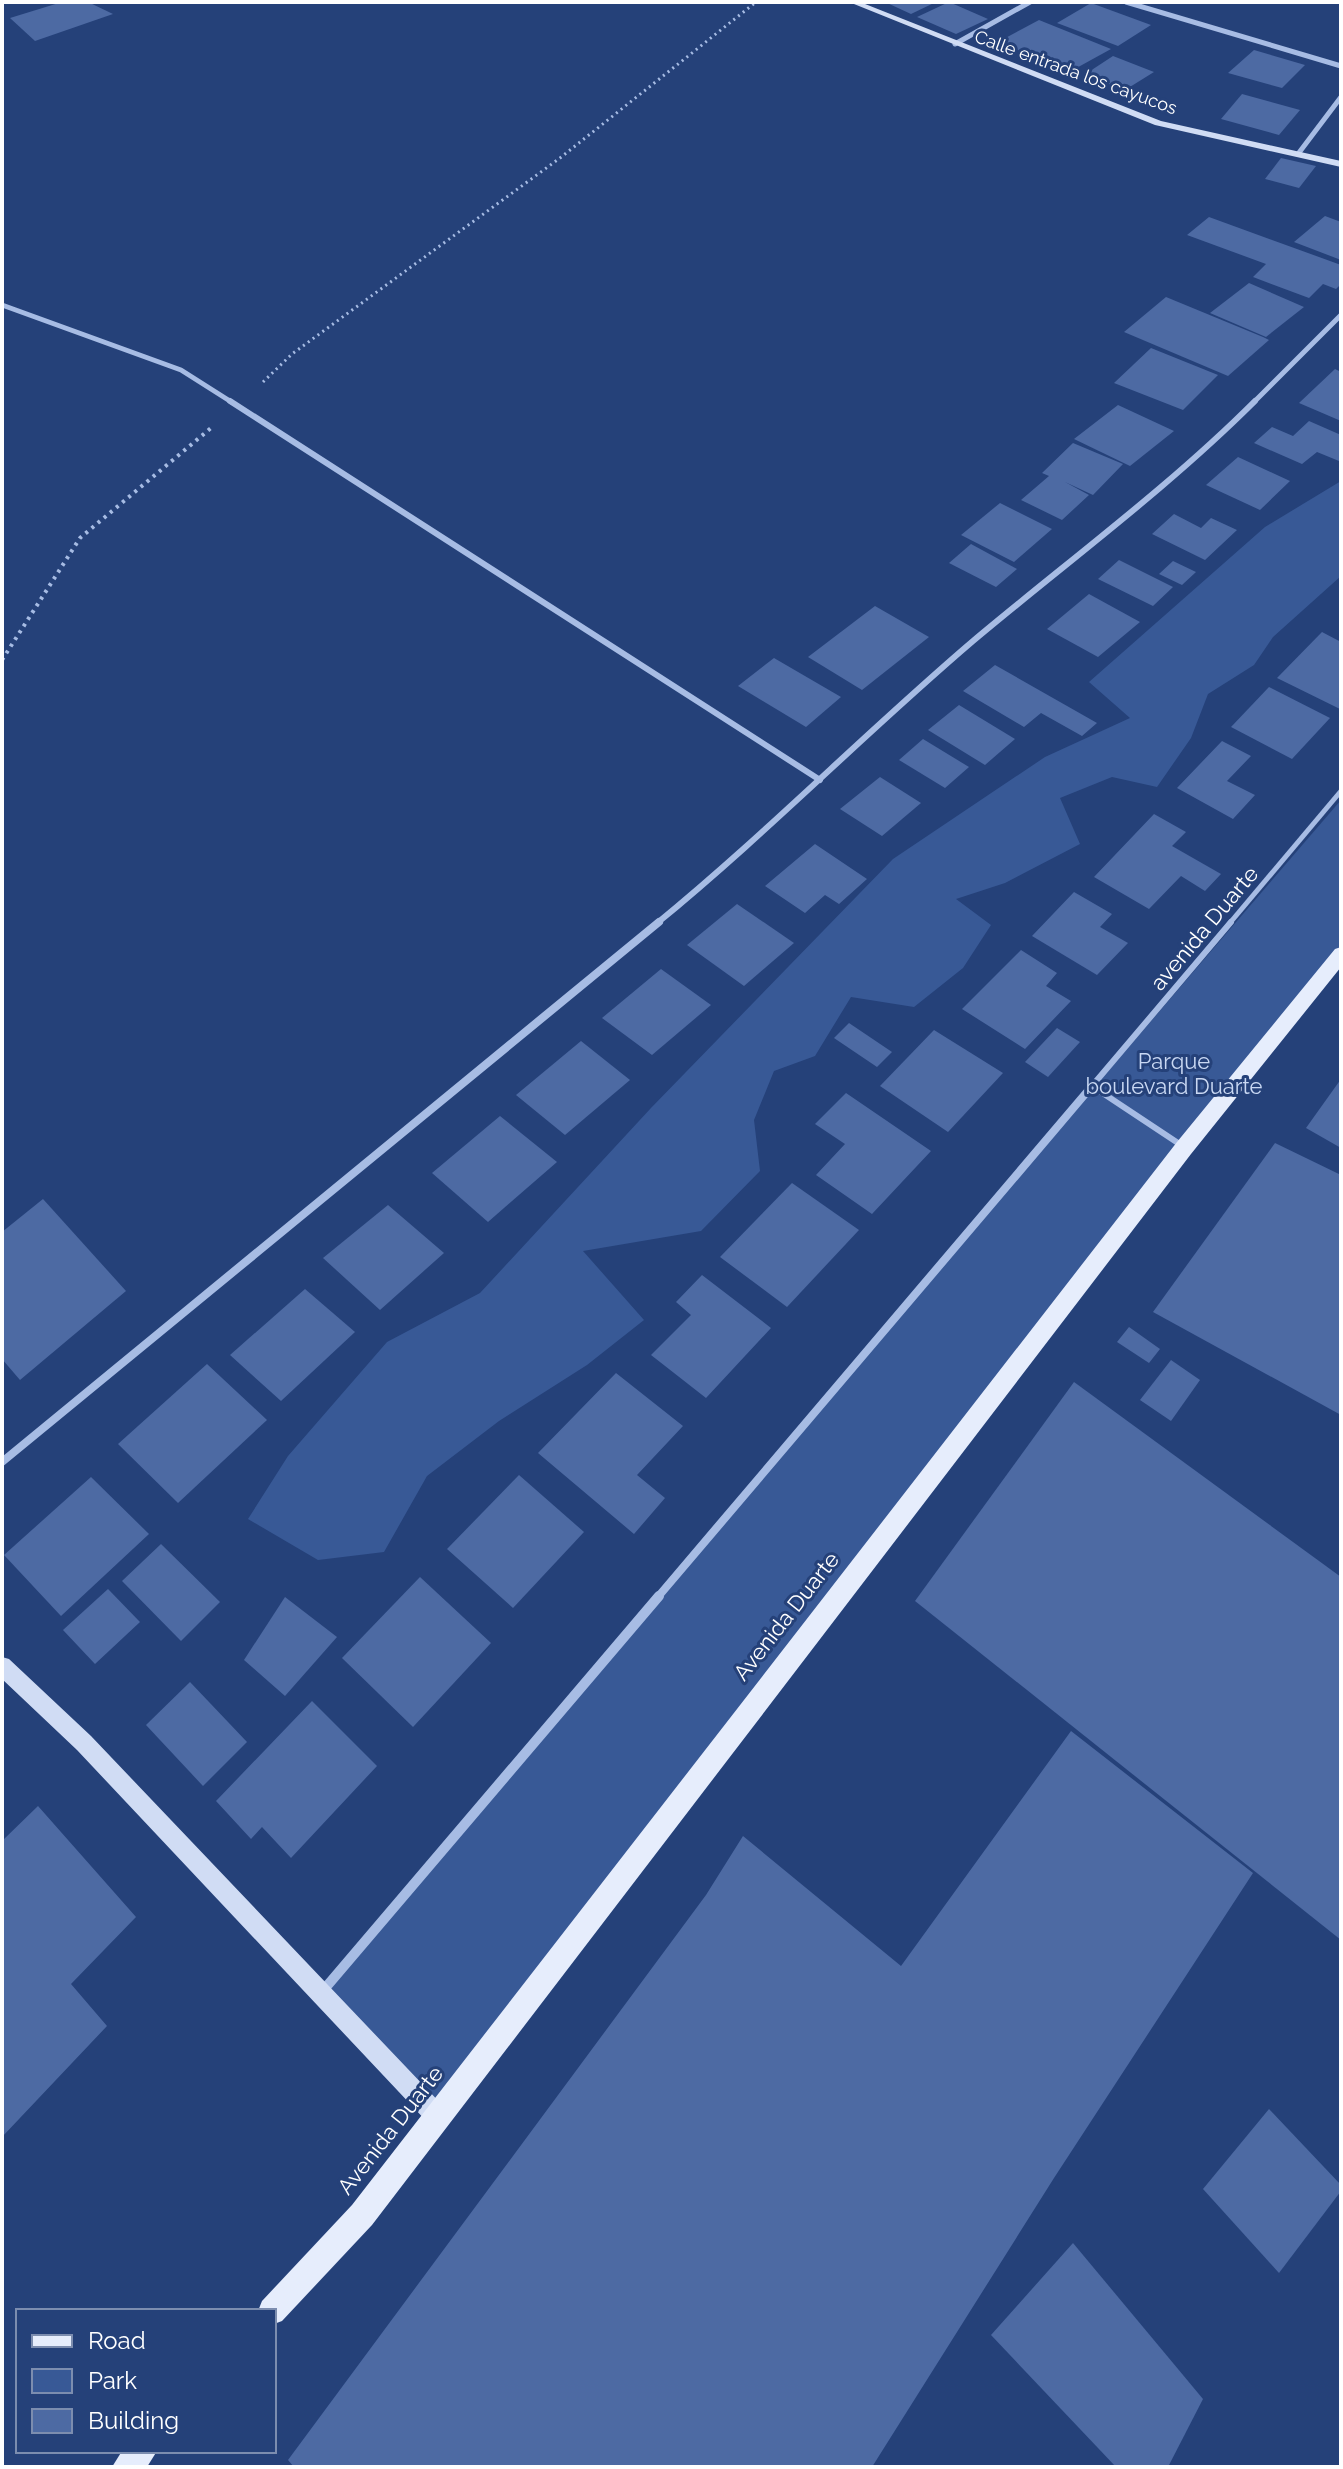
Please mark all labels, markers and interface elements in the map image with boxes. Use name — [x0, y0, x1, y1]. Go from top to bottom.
street label: Calle entrada los cayucos — [972, 26, 1180, 119]
street label: avenida Duarte — [1145, 861, 1263, 995]
park label: Parque boulevard Duarte — [1085, 1048, 1263, 1099]
street label: Avenida Duarte — [728, 1547, 844, 1685]
street label: Avenida Duarte — [332, 2061, 448, 2199]
legend — [16, 2309, 276, 2453]
text: Road — [88, 2326, 146, 2355]
text: Park — [88, 2366, 137, 2395]
text: Building — [88, 2406, 179, 2435]

